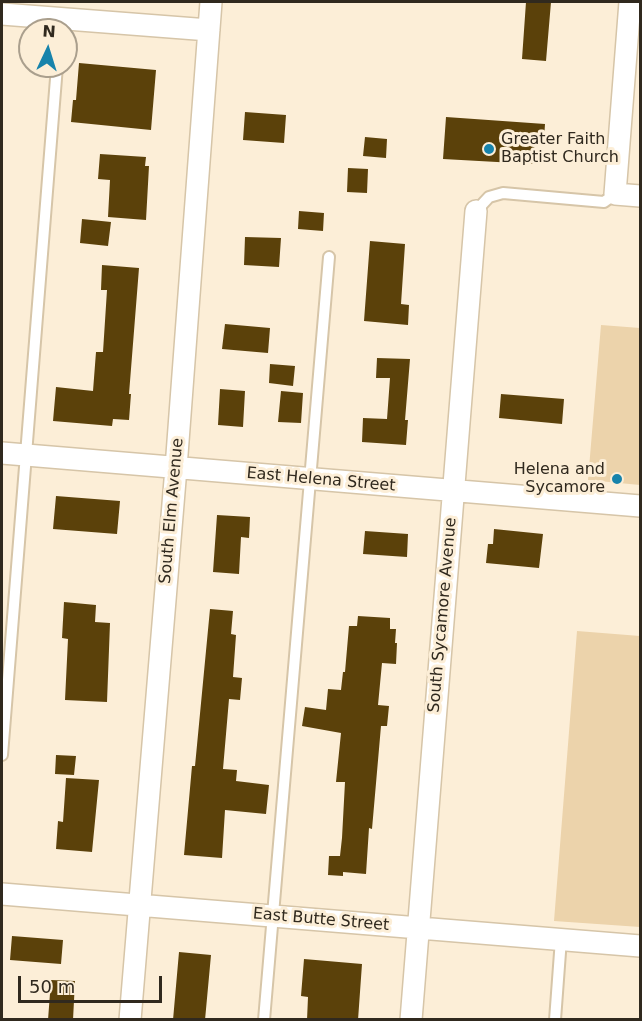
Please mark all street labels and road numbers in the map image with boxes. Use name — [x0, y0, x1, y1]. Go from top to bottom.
street label: South Elm Avenue — [156, 437, 188, 585]
street label: East Helena Street — [246, 464, 396, 496]
street label: South Sycamore Avenue — [425, 517, 461, 713]
street label: East Butte Street — [252, 904, 390, 936]

